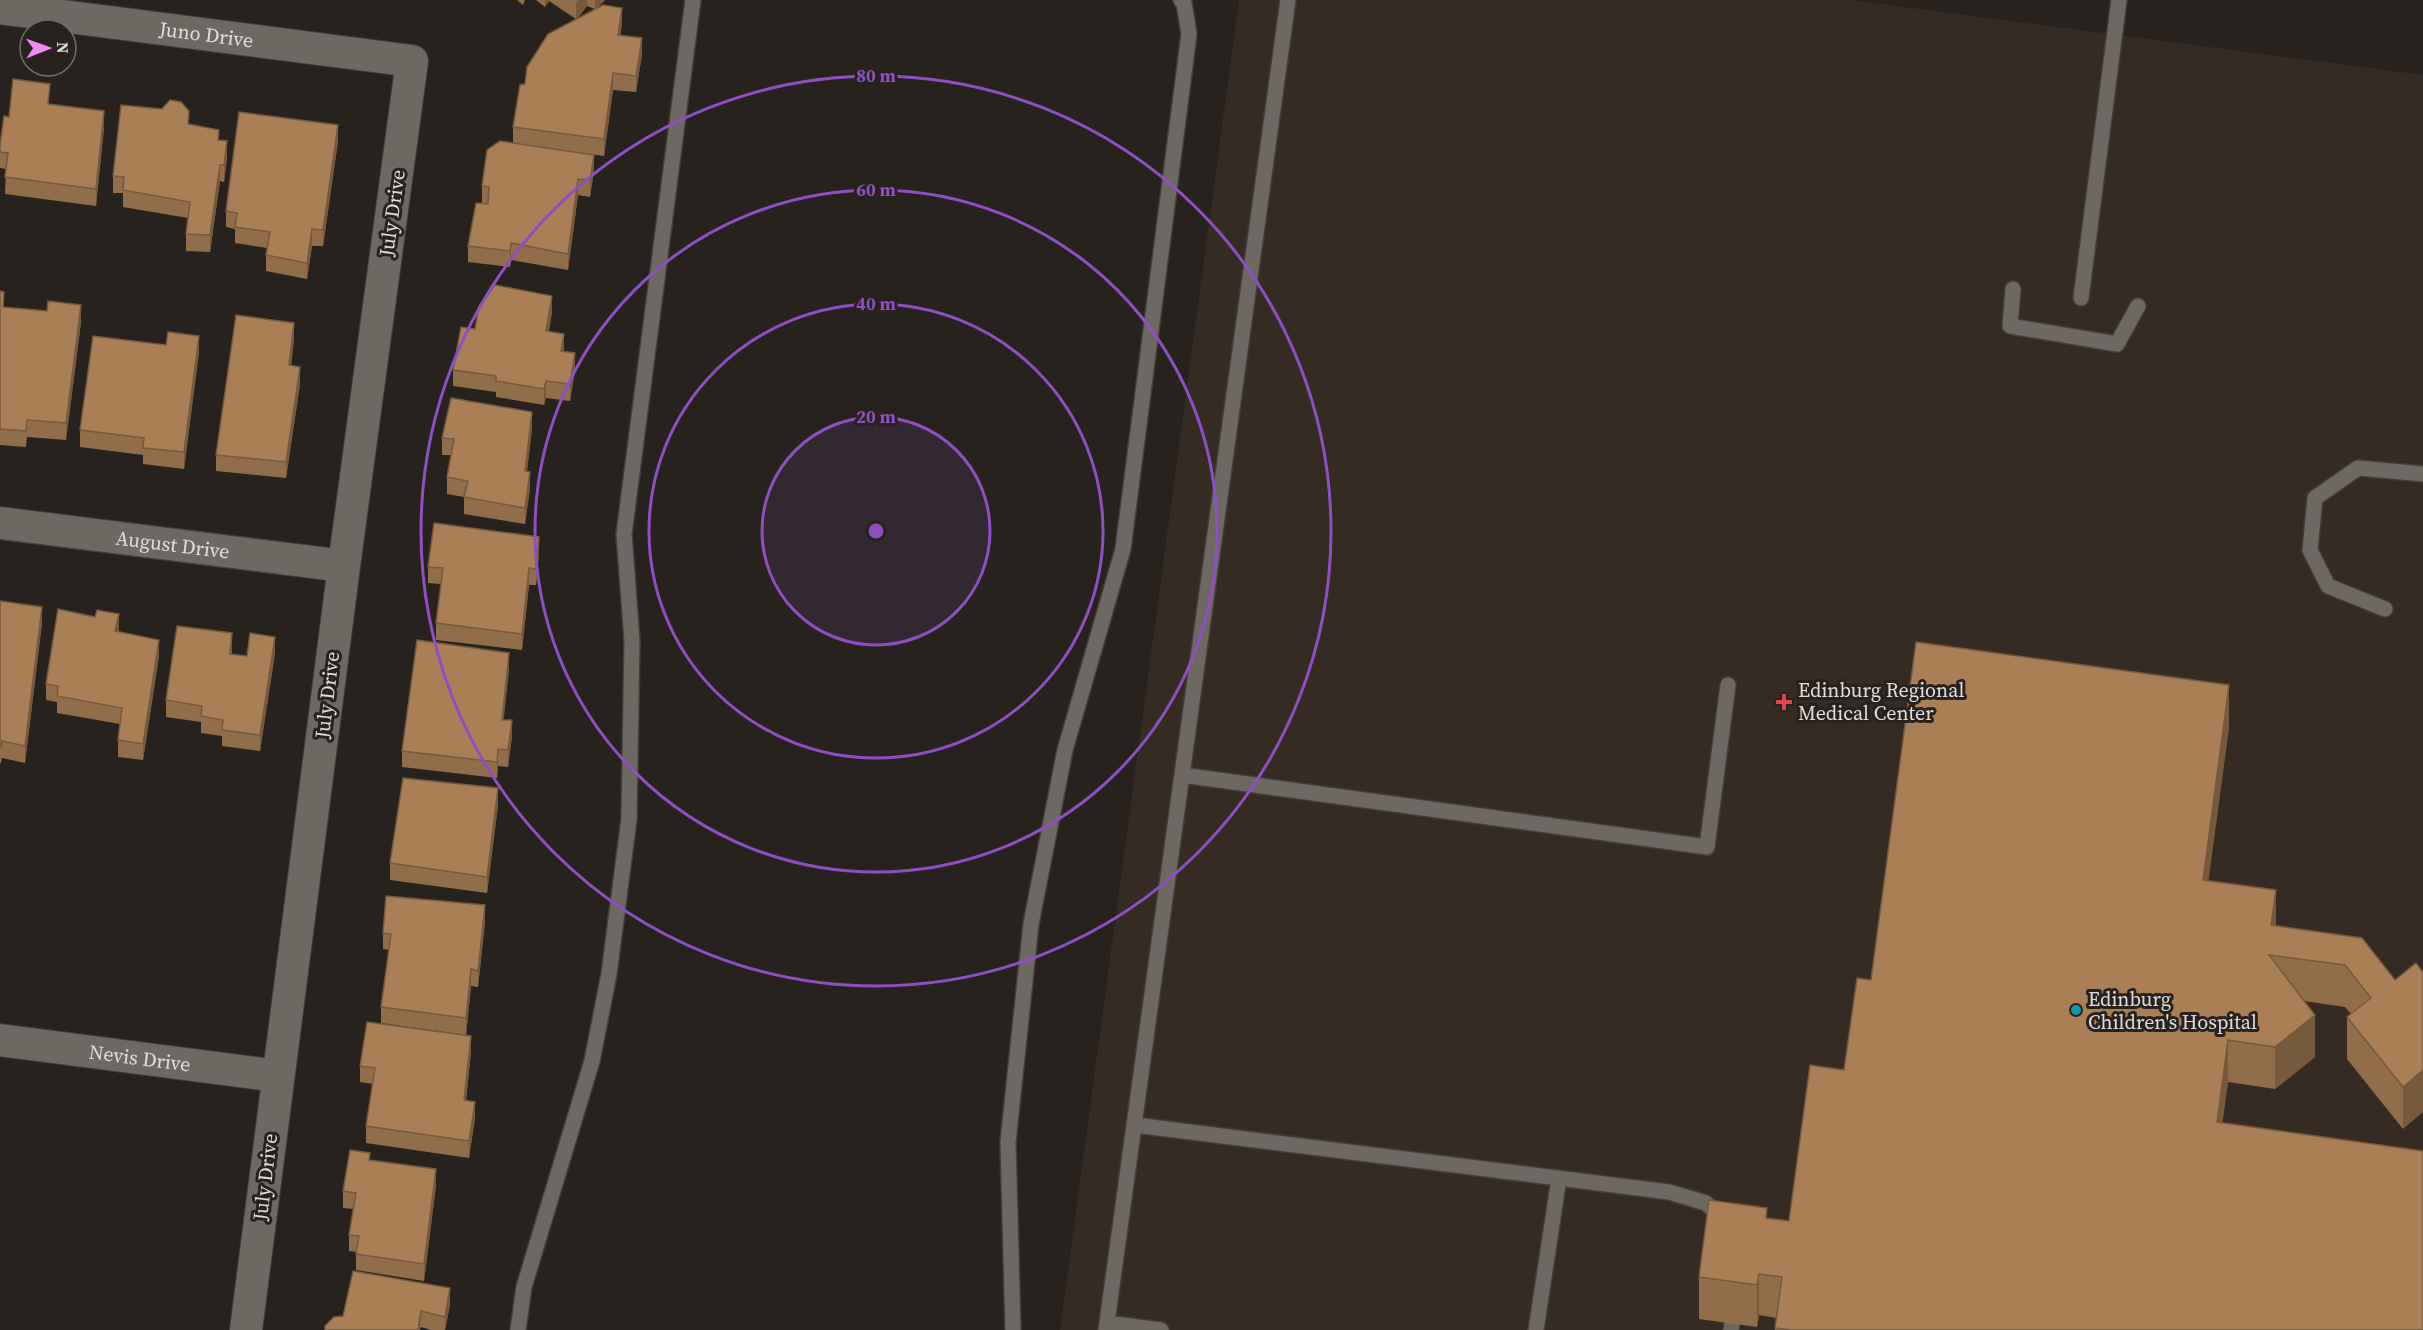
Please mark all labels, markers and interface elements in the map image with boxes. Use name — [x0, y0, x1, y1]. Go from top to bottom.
street label: Juno Drive — [157, 14, 255, 54]
north arrow — [18, 18, 78, 78]
text: N — [52, 42, 74, 54]
text: 80 m — [856, 63, 896, 88]
street label: July Drive — [372, 168, 412, 259]
text: 60 m — [856, 177, 896, 202]
text: 40 m — [856, 291, 896, 316]
text: 20 m — [856, 404, 896, 429]
centre of rings — [866, 521, 886, 541]
street label: August Drive — [114, 524, 231, 566]
street label: July Drive — [308, 650, 346, 741]
place label: Edinburg Regional Medical Center — [1798, 676, 1964, 727]
marker: Edinburg Regional Medical Center — [1775, 693, 1793, 711]
place label: Edinburg Children's Hospital — [2088, 985, 2257, 1036]
marker: Edinburg Children's Hospital — [2069, 1003, 2083, 1017]
street label: Nevis Drive — [87, 1038, 192, 1079]
street label: July Drive — [246, 1132, 284, 1223]

